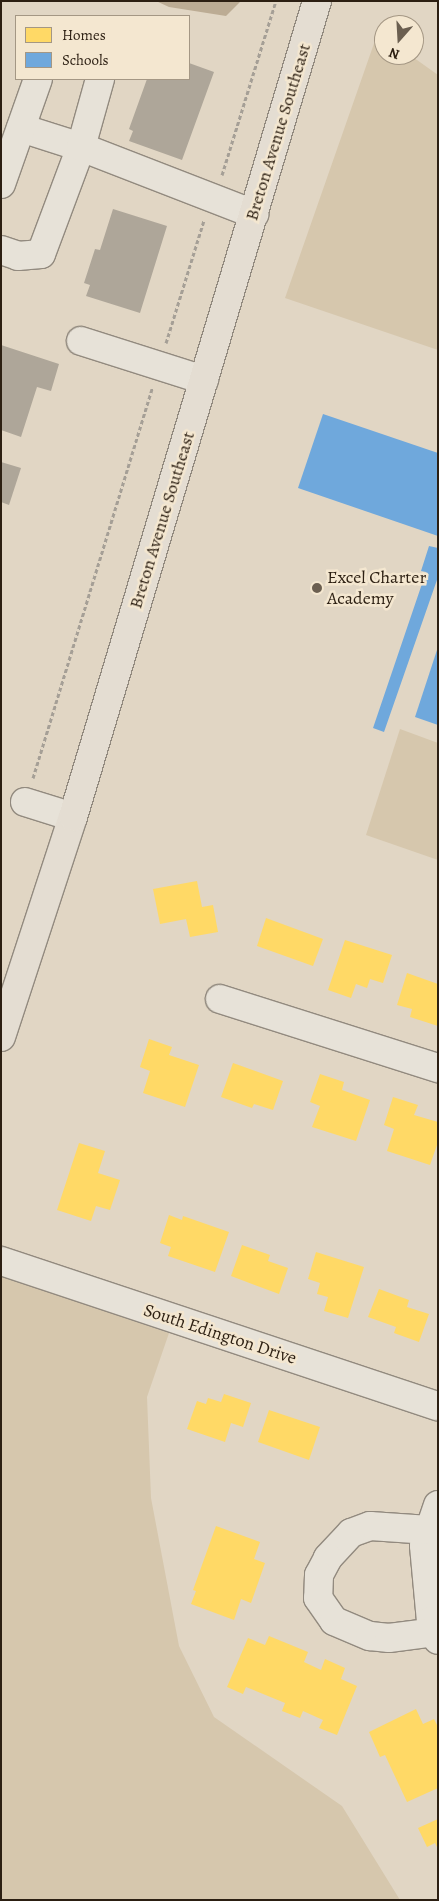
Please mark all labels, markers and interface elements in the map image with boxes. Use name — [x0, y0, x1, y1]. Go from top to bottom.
legend — [15, 15, 190, 80]
north arrow — [374, 15, 424, 65]
text: Homes — [62, 25, 106, 45]
street label: Breton Avenue Southeast — [241, 41, 315, 223]
text: N — [386, 43, 402, 64]
text: Schools — [62, 50, 109, 70]
street label: Breton Avenue Southeast — [125, 429, 199, 611]
place label: Excel Charter Academy — [327, 567, 426, 610]
marker: Excel Charter Academy — [311, 582, 323, 594]
street label: South Edington Drive — [141, 1299, 299, 1369]

